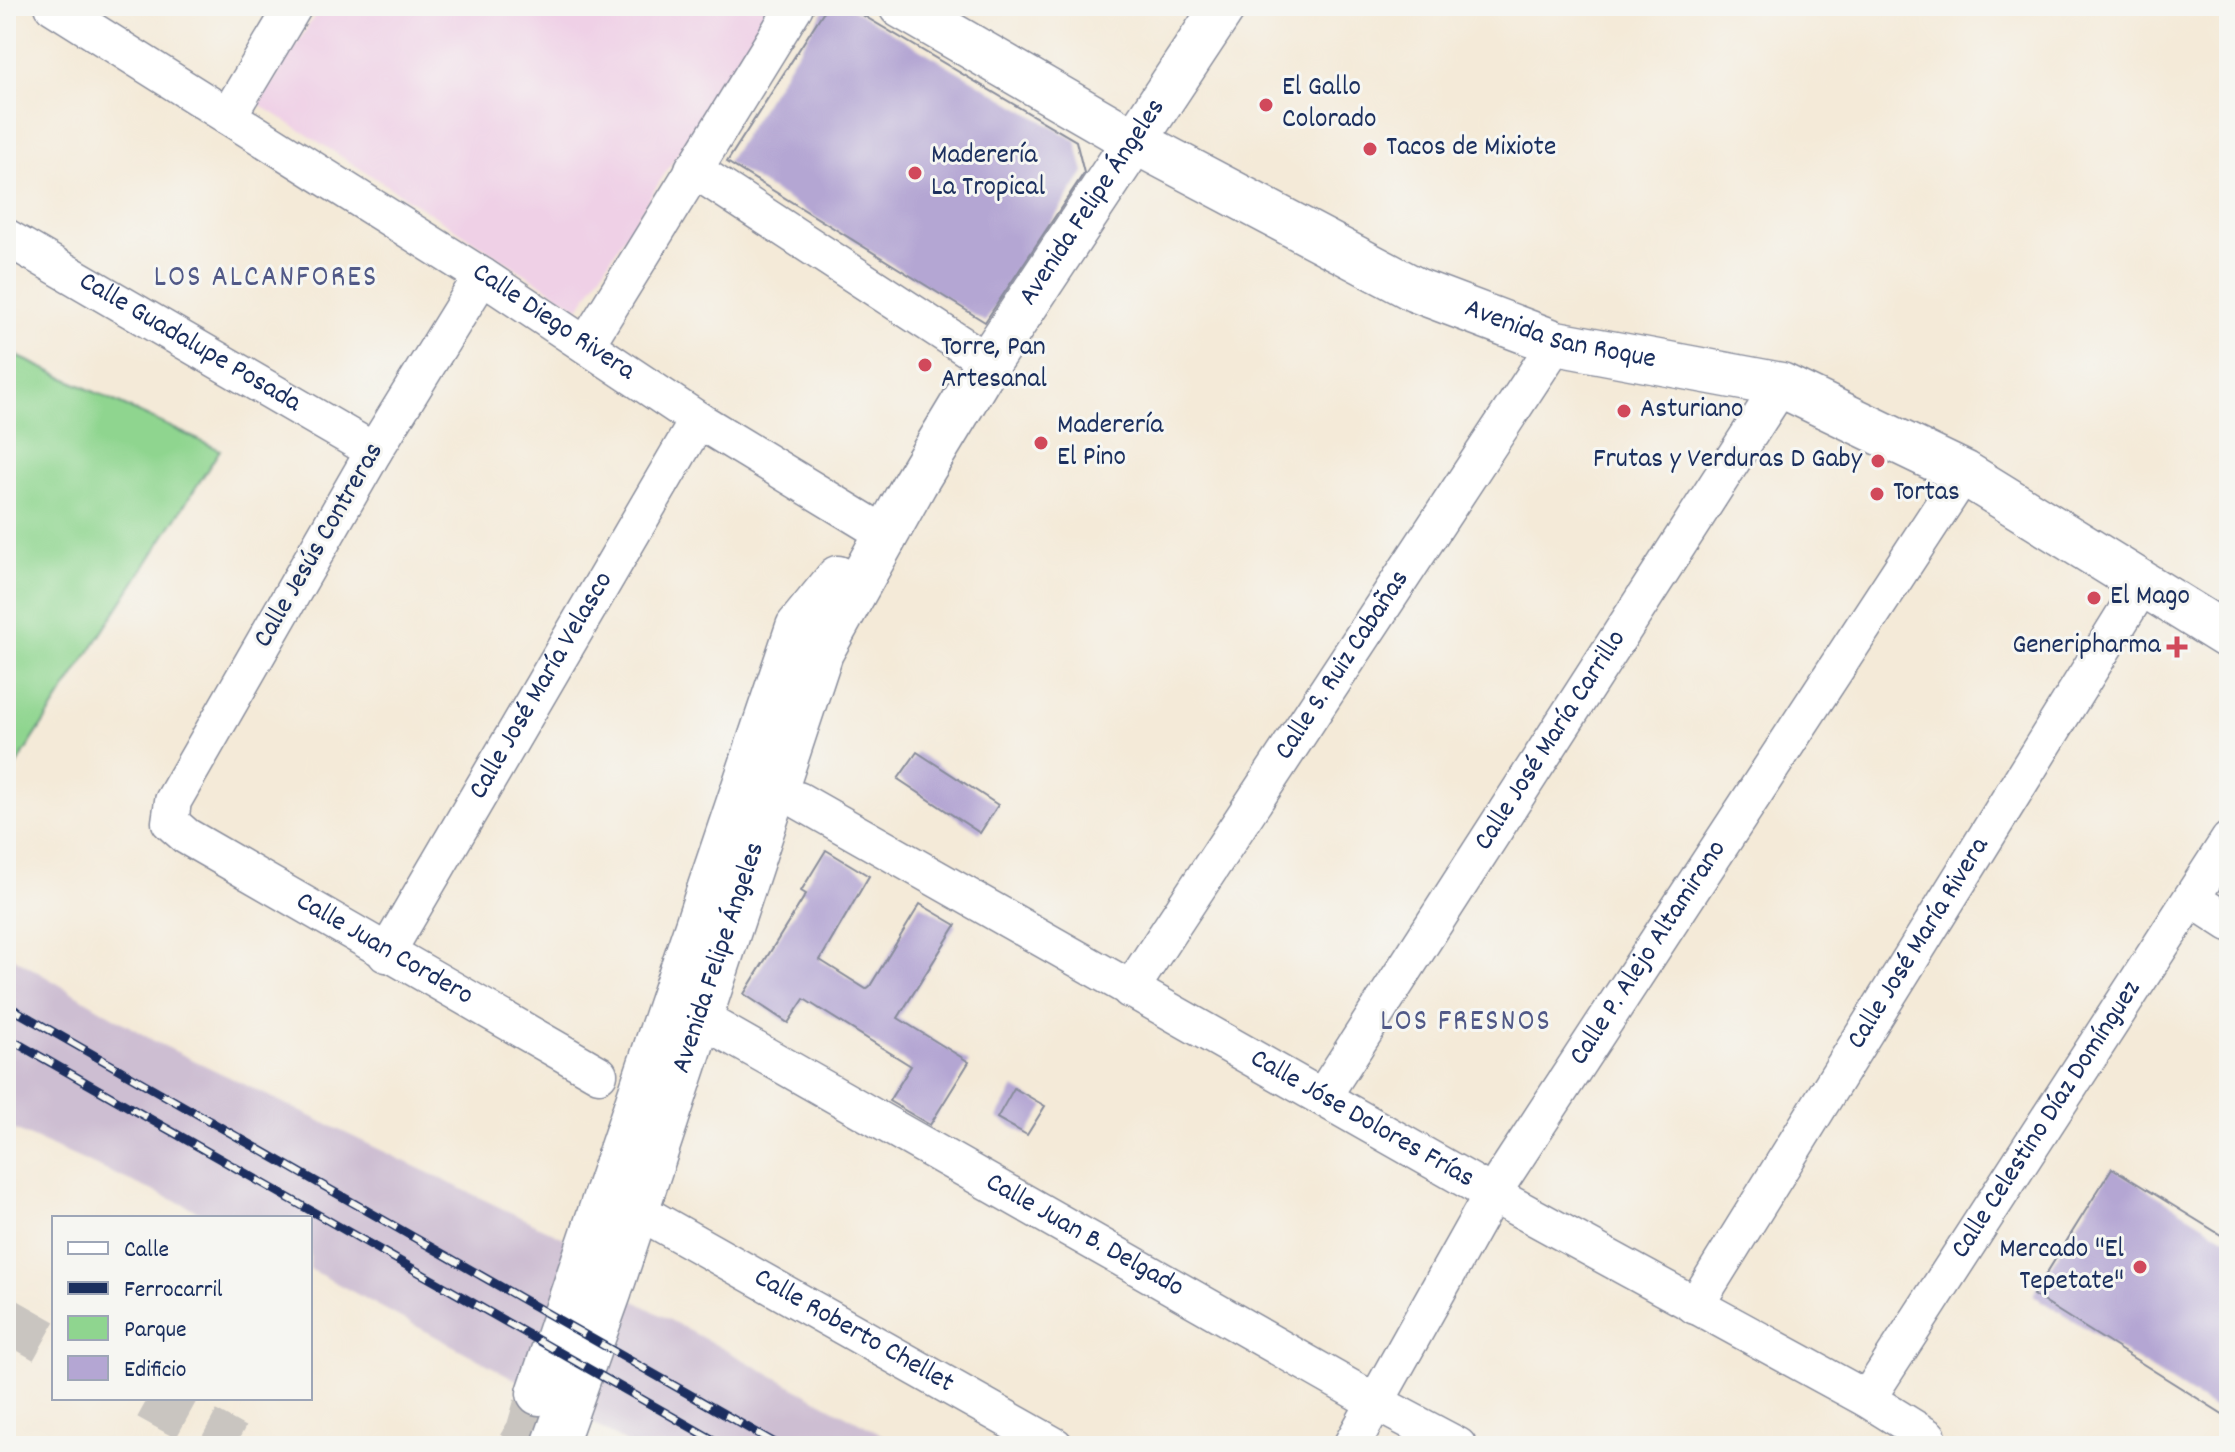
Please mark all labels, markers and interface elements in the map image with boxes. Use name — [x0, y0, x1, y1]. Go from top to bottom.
place label: El Gallo Colorado — [1282, 69, 1377, 141]
street label: Avenida Felipe Ángeles — [1010, 91, 1177, 315]
marker: El Gallo Colorado — [1257, 96, 1275, 114]
place label: Tacos de Mixiote — [1386, 129, 1556, 169]
place label: Maderería La Tropical — [931, 137, 1045, 209]
marker: Tacos de Mixiote — [1361, 140, 1379, 158]
marker: Maderería La Tropical — [906, 164, 924, 182]
street label: Calle Diego Rivera — [464, 254, 643, 393]
district label: LOS ALCANFORES — [154, 258, 378, 301]
street label: Calle Guadalupe Posada — [70, 263, 309, 425]
street label: Avenida San Roque — [1458, 290, 1659, 381]
place label: Torre, Pan Artesanal — [941, 329, 1047, 401]
marker: Torre, Pan Artesanal — [916, 356, 934, 374]
place label: Asturiano — [1640, 391, 1744, 431]
marker: Asturiano — [1615, 402, 1633, 420]
place label: Maderería El Pino — [1057, 407, 1164, 479]
marker: Maderería El Pino — [1032, 434, 1050, 452]
street label: Calle Jesús Contreras — [245, 436, 395, 656]
place label: Frutas y Verduras D Gaby — [1593, 441, 1863, 481]
marker: Frutas y Verduras D Gaby — [1869, 452, 1887, 470]
place label: Tortas — [1893, 474, 1960, 514]
marker: Tortas — [1868, 485, 1886, 503]
street label: Calle S. Ruiz Cabañas — [1266, 563, 1421, 769]
street label: Calle José María Velasco — [460, 565, 625, 808]
place label: El Mago — [2110, 578, 2190, 618]
marker: El Mago — [2085, 589, 2103, 607]
street label: Calle José María Carrillo — [1466, 623, 1638, 859]
place label: Generipharma — [2012, 627, 2162, 667]
marker: Generipharma — [2168, 638, 2186, 656]
street label: Calle José María Rivera — [1839, 829, 2001, 1058]
street label: Calle P. Alejo Altamirano — [1561, 833, 1738, 1074]
street label: Avenida Felipe Ángeles — [663, 837, 777, 1079]
street label: Calle Juan Cordero — [288, 883, 480, 1017]
street label: Calle Celestino Díaz Domínguez — [1942, 973, 2153, 1267]
district label: LOS FRESNOS — [1380, 1002, 1552, 1045]
street label: Calle Jóse Dolores Frías — [1242, 1040, 1481, 1200]
street label: Calle Juan B. Delgado — [977, 1164, 1191, 1309]
legend — [52, 1216, 312, 1400]
place label: Mercado "El Tepetate" — [1999, 1231, 2124, 1303]
text: Calle — [124, 1234, 169, 1268]
marker: Mercado "El Tepetate" — [2131, 1258, 2149, 1276]
street label: Calle Roberto Chellet — [746, 1259, 961, 1405]
text: Ferrocarril — [124, 1274, 223, 1308]
text: Parque — [124, 1314, 187, 1348]
text: Edificio — [124, 1354, 186, 1388]

